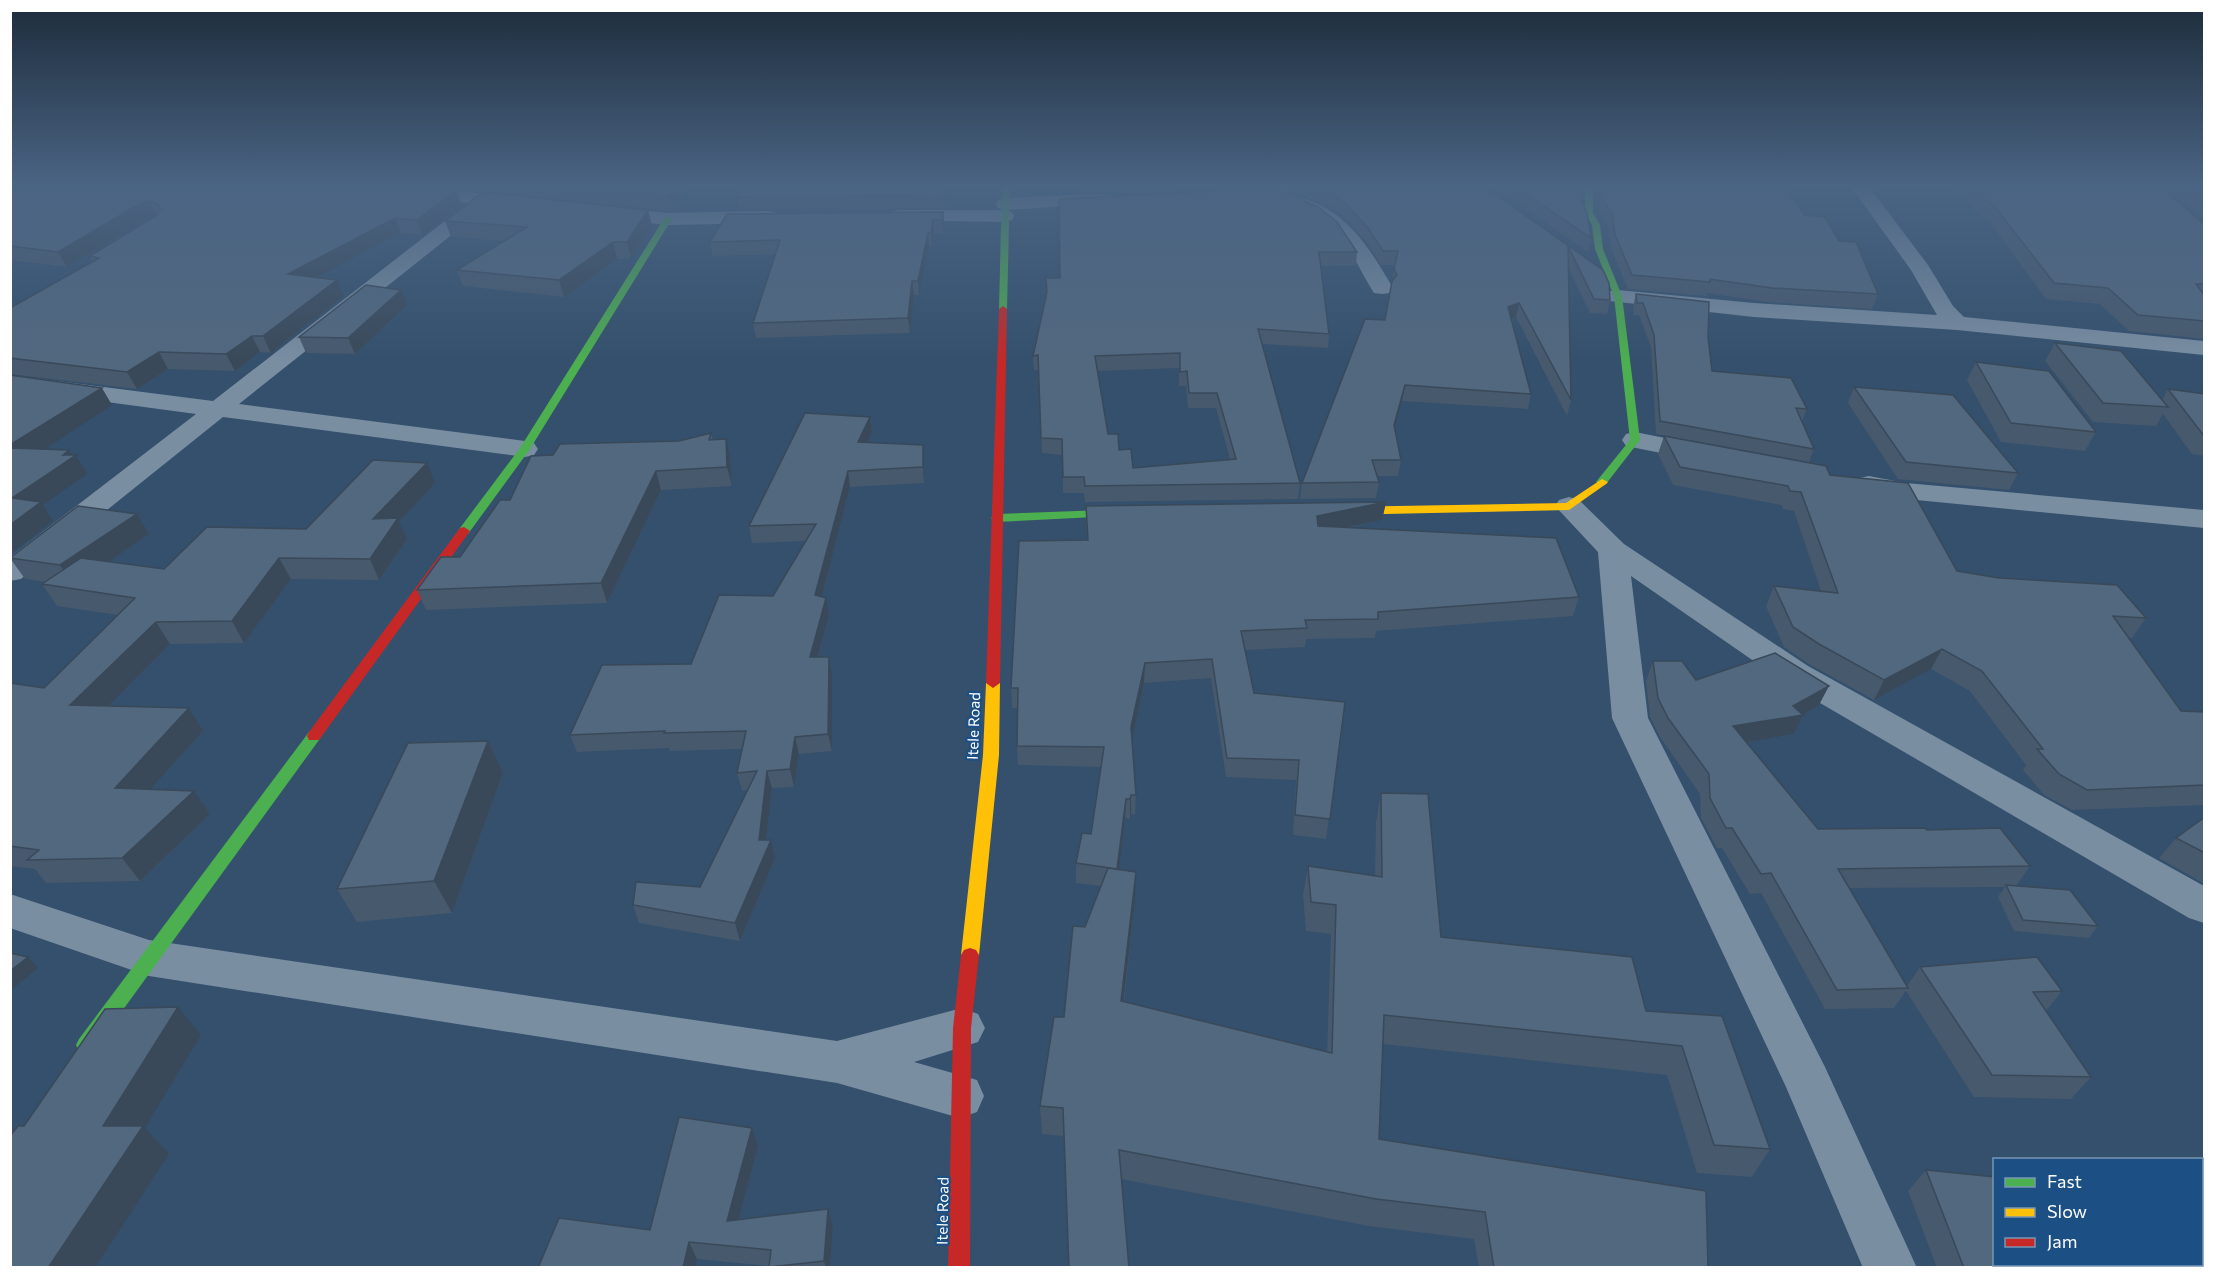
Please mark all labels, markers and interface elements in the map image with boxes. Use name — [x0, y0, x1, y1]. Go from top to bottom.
street label: Itele Road — [963, 692, 983, 760]
legend — [1993, 1158, 2203, 1266]
text: Fast — [2047, 1170, 2082, 1192]
street label: Itele Road — [932, 1177, 952, 1245]
text: Slow — [2047, 1200, 2087, 1222]
text: Jam — [2047, 1230, 2077, 1252]

